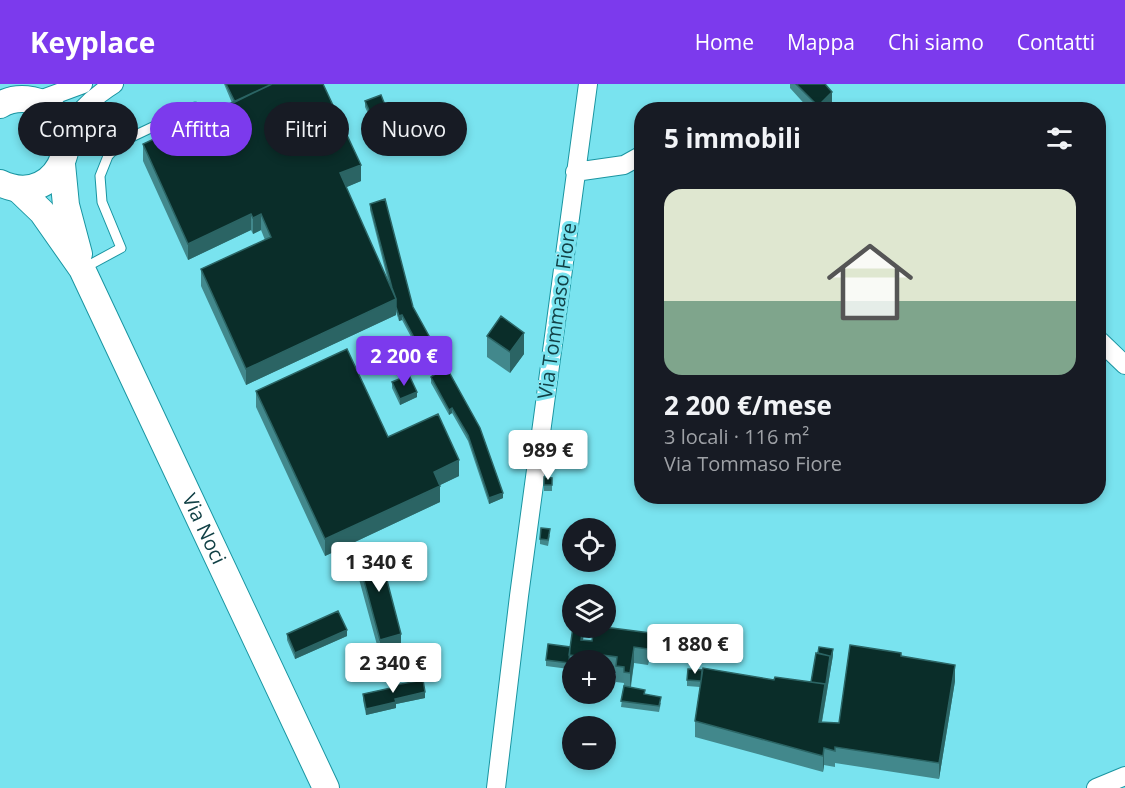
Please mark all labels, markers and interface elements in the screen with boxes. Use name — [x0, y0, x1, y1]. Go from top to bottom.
text: Keyplace — [30, 23, 155, 61]
text: Home — [695, 28, 754, 56]
text: Mappa — [787, 28, 855, 56]
text: Chi siamo — [888, 28, 984, 56]
text: Contatti — [1017, 28, 1095, 56]
chip: Compra — [18, 102, 138, 156]
chip: Affitta — [150, 102, 252, 156]
chip: Filtri — [264, 102, 349, 156]
chip: Nuovo — [361, 102, 467, 156]
text: 5 immobili — [664, 120, 801, 156]
icon: filters — [1043, 122, 1076, 155]
street label: Via Tommaso Fiore — [531, 221, 582, 401]
icon: home — [816, 228, 924, 336]
pin: 2 200 € — [349, 336, 459, 387]
text: 2 200 € — [370, 342, 438, 369]
text: 2 200 €/mese — [664, 387, 832, 423]
text: 3 locali · 116 m² — [664, 423, 809, 450]
pin: 989 € — [506, 430, 590, 481]
text: 989 € — [523, 436, 573, 463]
text: Via Tommaso Fiore — [664, 450, 842, 477]
street label: Via Noci — [176, 489, 233, 568]
map controls — [562, 518, 616, 770]
button: locate — [562, 518, 616, 572]
pin: 1 340 € — [324, 542, 434, 593]
text: 1 340 € — [345, 548, 413, 575]
button: layers — [562, 584, 616, 638]
pin: 1 880 € — [640, 624, 750, 675]
text: 1 880 € — [661, 630, 729, 657]
pin: 2 340 € — [338, 643, 448, 694]
text: 2 340 € — [359, 649, 427, 676]
button: + — [562, 650, 616, 704]
button: − — [562, 716, 616, 770]

